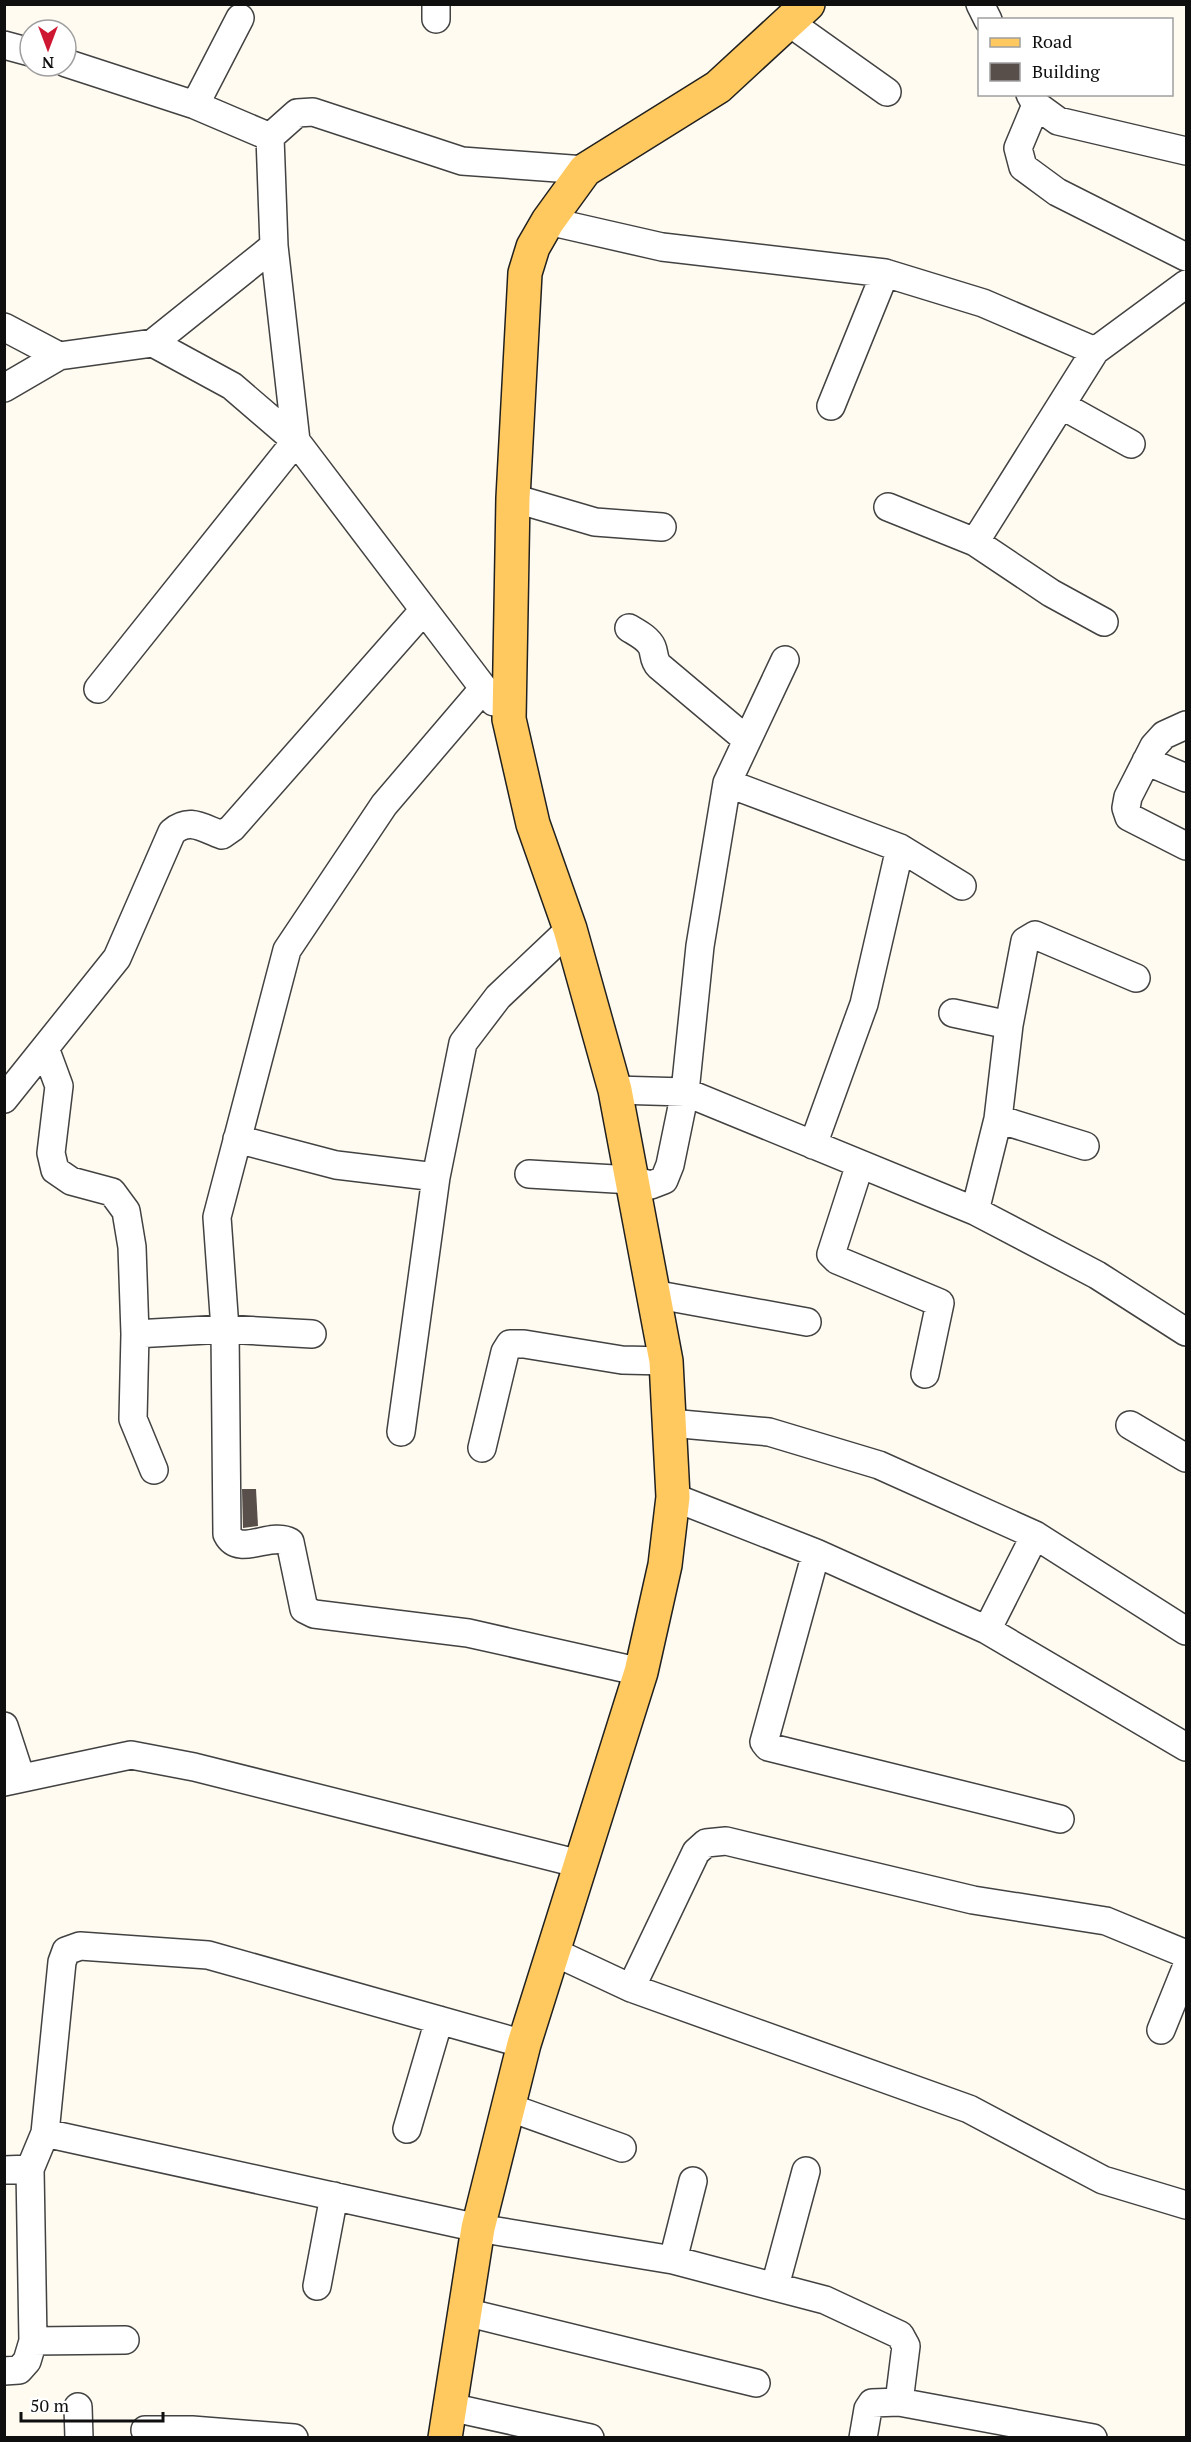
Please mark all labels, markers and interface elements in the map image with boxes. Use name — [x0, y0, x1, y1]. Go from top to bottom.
north arrow — [18, 18, 78, 78]
legend — [978, 18, 1173, 96]
text: Road — [1032, 29, 1072, 53]
text: N — [42, 52, 54, 74]
text: Building — [1032, 59, 1100, 83]
scale bar — [21, 2385, 164, 2423]
text: 50 m — [30, 2393, 70, 2417]

